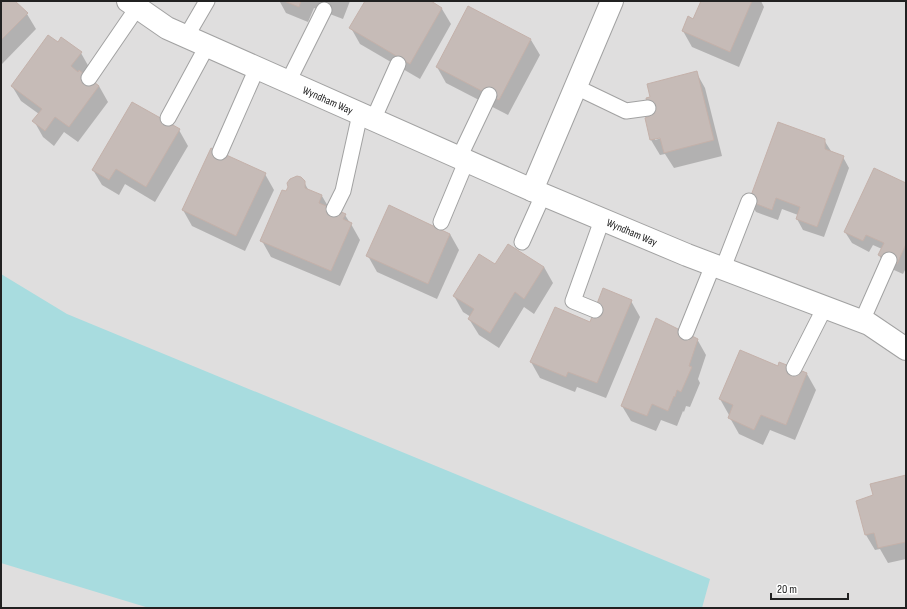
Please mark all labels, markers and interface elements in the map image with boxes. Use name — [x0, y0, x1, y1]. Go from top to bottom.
street label: Wyndham Way — [301, 84, 356, 118]
street label: Wyndham Way — [605, 216, 660, 249]
scale bar — [771, 575, 848, 601]
text: 20 m — [777, 582, 797, 597]

